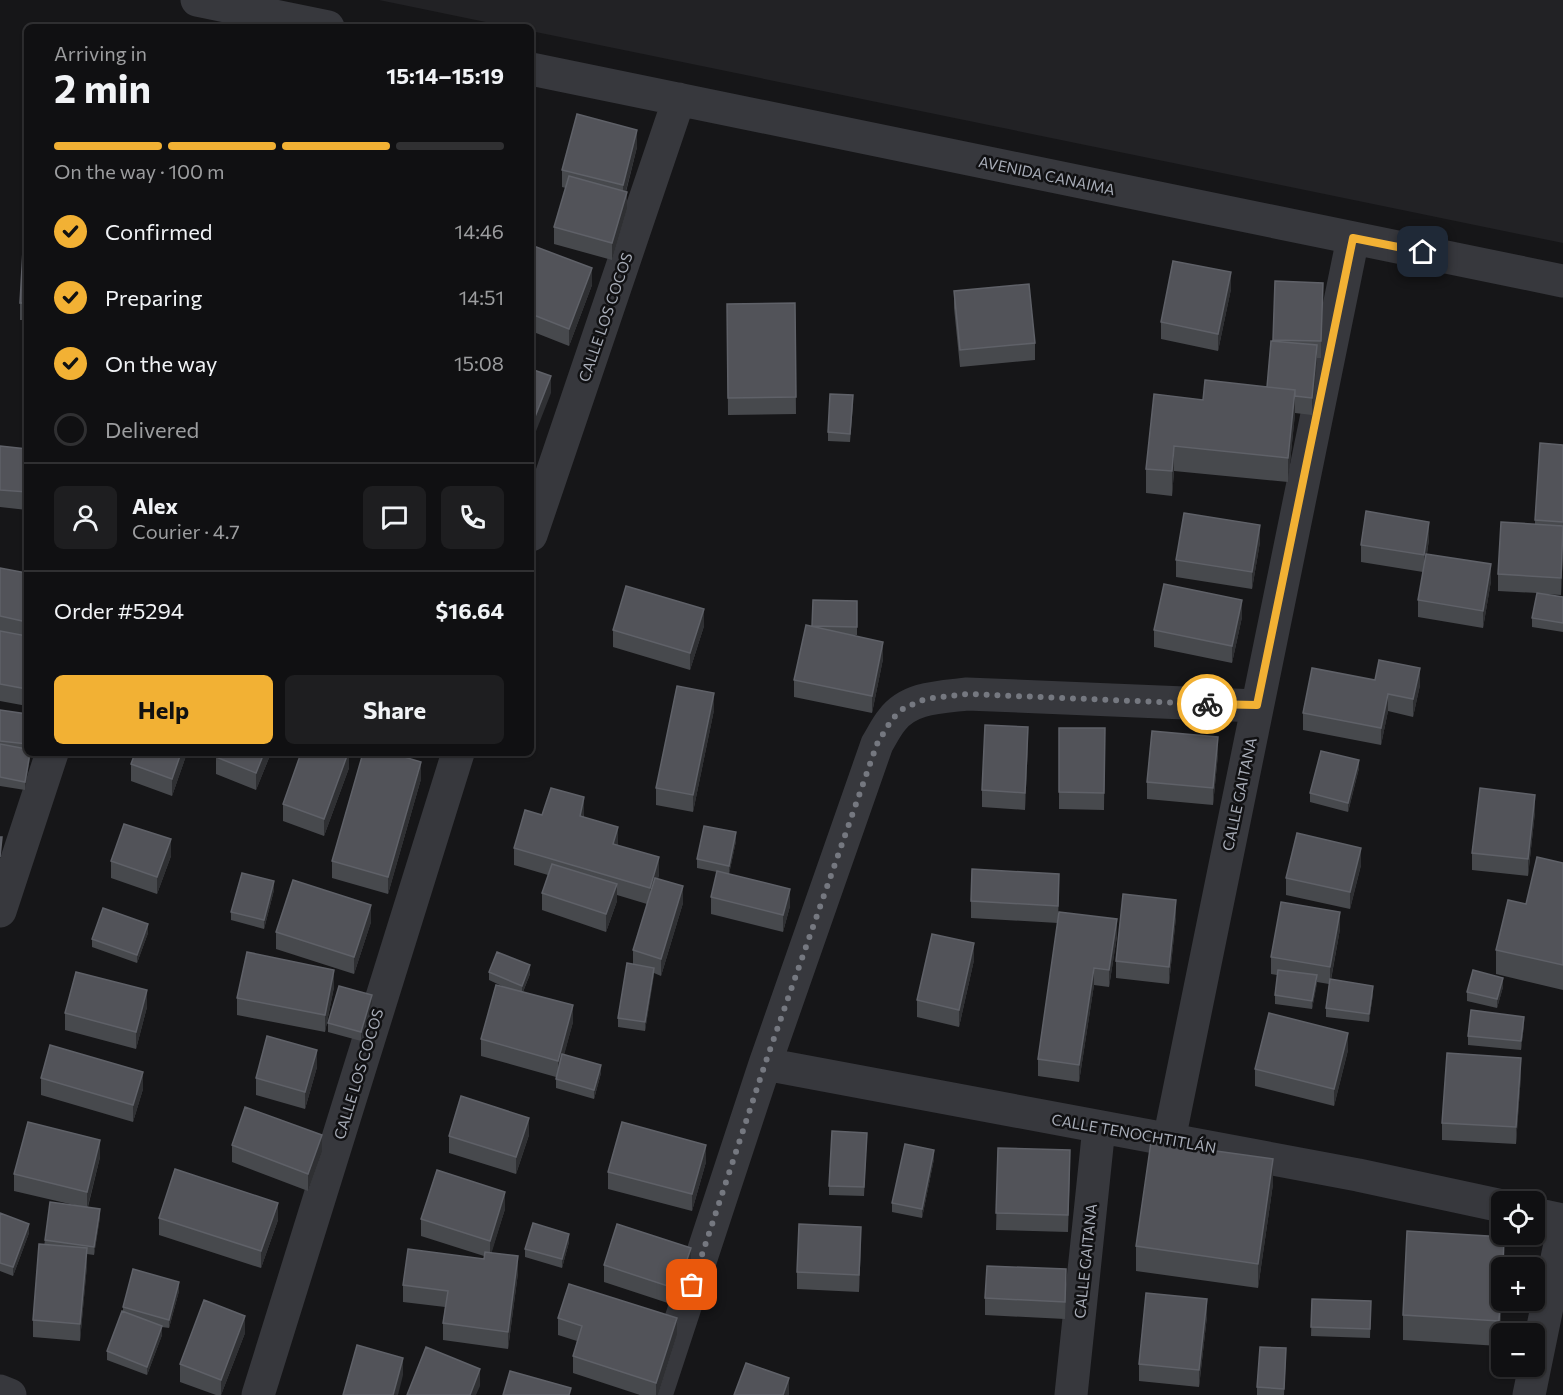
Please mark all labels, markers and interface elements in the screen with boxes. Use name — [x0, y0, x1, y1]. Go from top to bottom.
text: Arriving in — [54, 41, 147, 65]
text: 15:14–15:19 — [386, 62, 504, 89]
text: 2 min — [54, 63, 151, 111]
street label: AVENIDA CANAIMA — [977, 152, 1117, 198]
text: On the way · 100 m — [54, 159, 224, 183]
icon: check — [54, 215, 87, 248]
text: Confirmed — [105, 218, 212, 245]
text: 14:46 — [455, 219, 504, 243]
pin — [1397, 226, 1448, 277]
icon: home — [1406, 235, 1439, 268]
street label: CALLE LOS COCOS — [574, 250, 636, 384]
icon: check — [54, 281, 87, 314]
text: Preparing — [105, 284, 202, 311]
text: 14:51 — [459, 285, 504, 309]
icon: check — [54, 347, 87, 380]
text: On the way — [105, 350, 217, 377]
text: 15:08 — [454, 351, 504, 375]
text: Delivered — [105, 416, 199, 443]
button: person — [54, 486, 117, 549]
button: chat — [363, 486, 426, 549]
button: phone — [441, 486, 504, 549]
text: Alex — [132, 492, 178, 519]
text: Courier · 4.7 — [132, 519, 240, 543]
text: Order #5294 — [54, 597, 184, 624]
text: $16.64 — [436, 597, 504, 624]
courier — [1177, 674, 1237, 734]
button: Help — [54, 675, 273, 744]
button: Share — [285, 675, 504, 744]
icon: bike — [1191, 688, 1224, 721]
street label: CALLE GAITANA — [1218, 736, 1260, 852]
street label: CALLE LOS COCOS — [330, 1006, 386, 1142]
street label: CALLE TENOCHTITLÁN — [1050, 1109, 1218, 1156]
map controls — [1491, 1191, 1545, 1377]
button: locate — [1491, 1191, 1545, 1245]
street label: CALLE GAITANA — [1070, 1203, 1100, 1319]
button: + — [1491, 1257, 1545, 1311]
pin — [666, 1259, 717, 1310]
icon: bag — [675, 1268, 708, 1301]
button: − — [1491, 1323, 1545, 1377]

